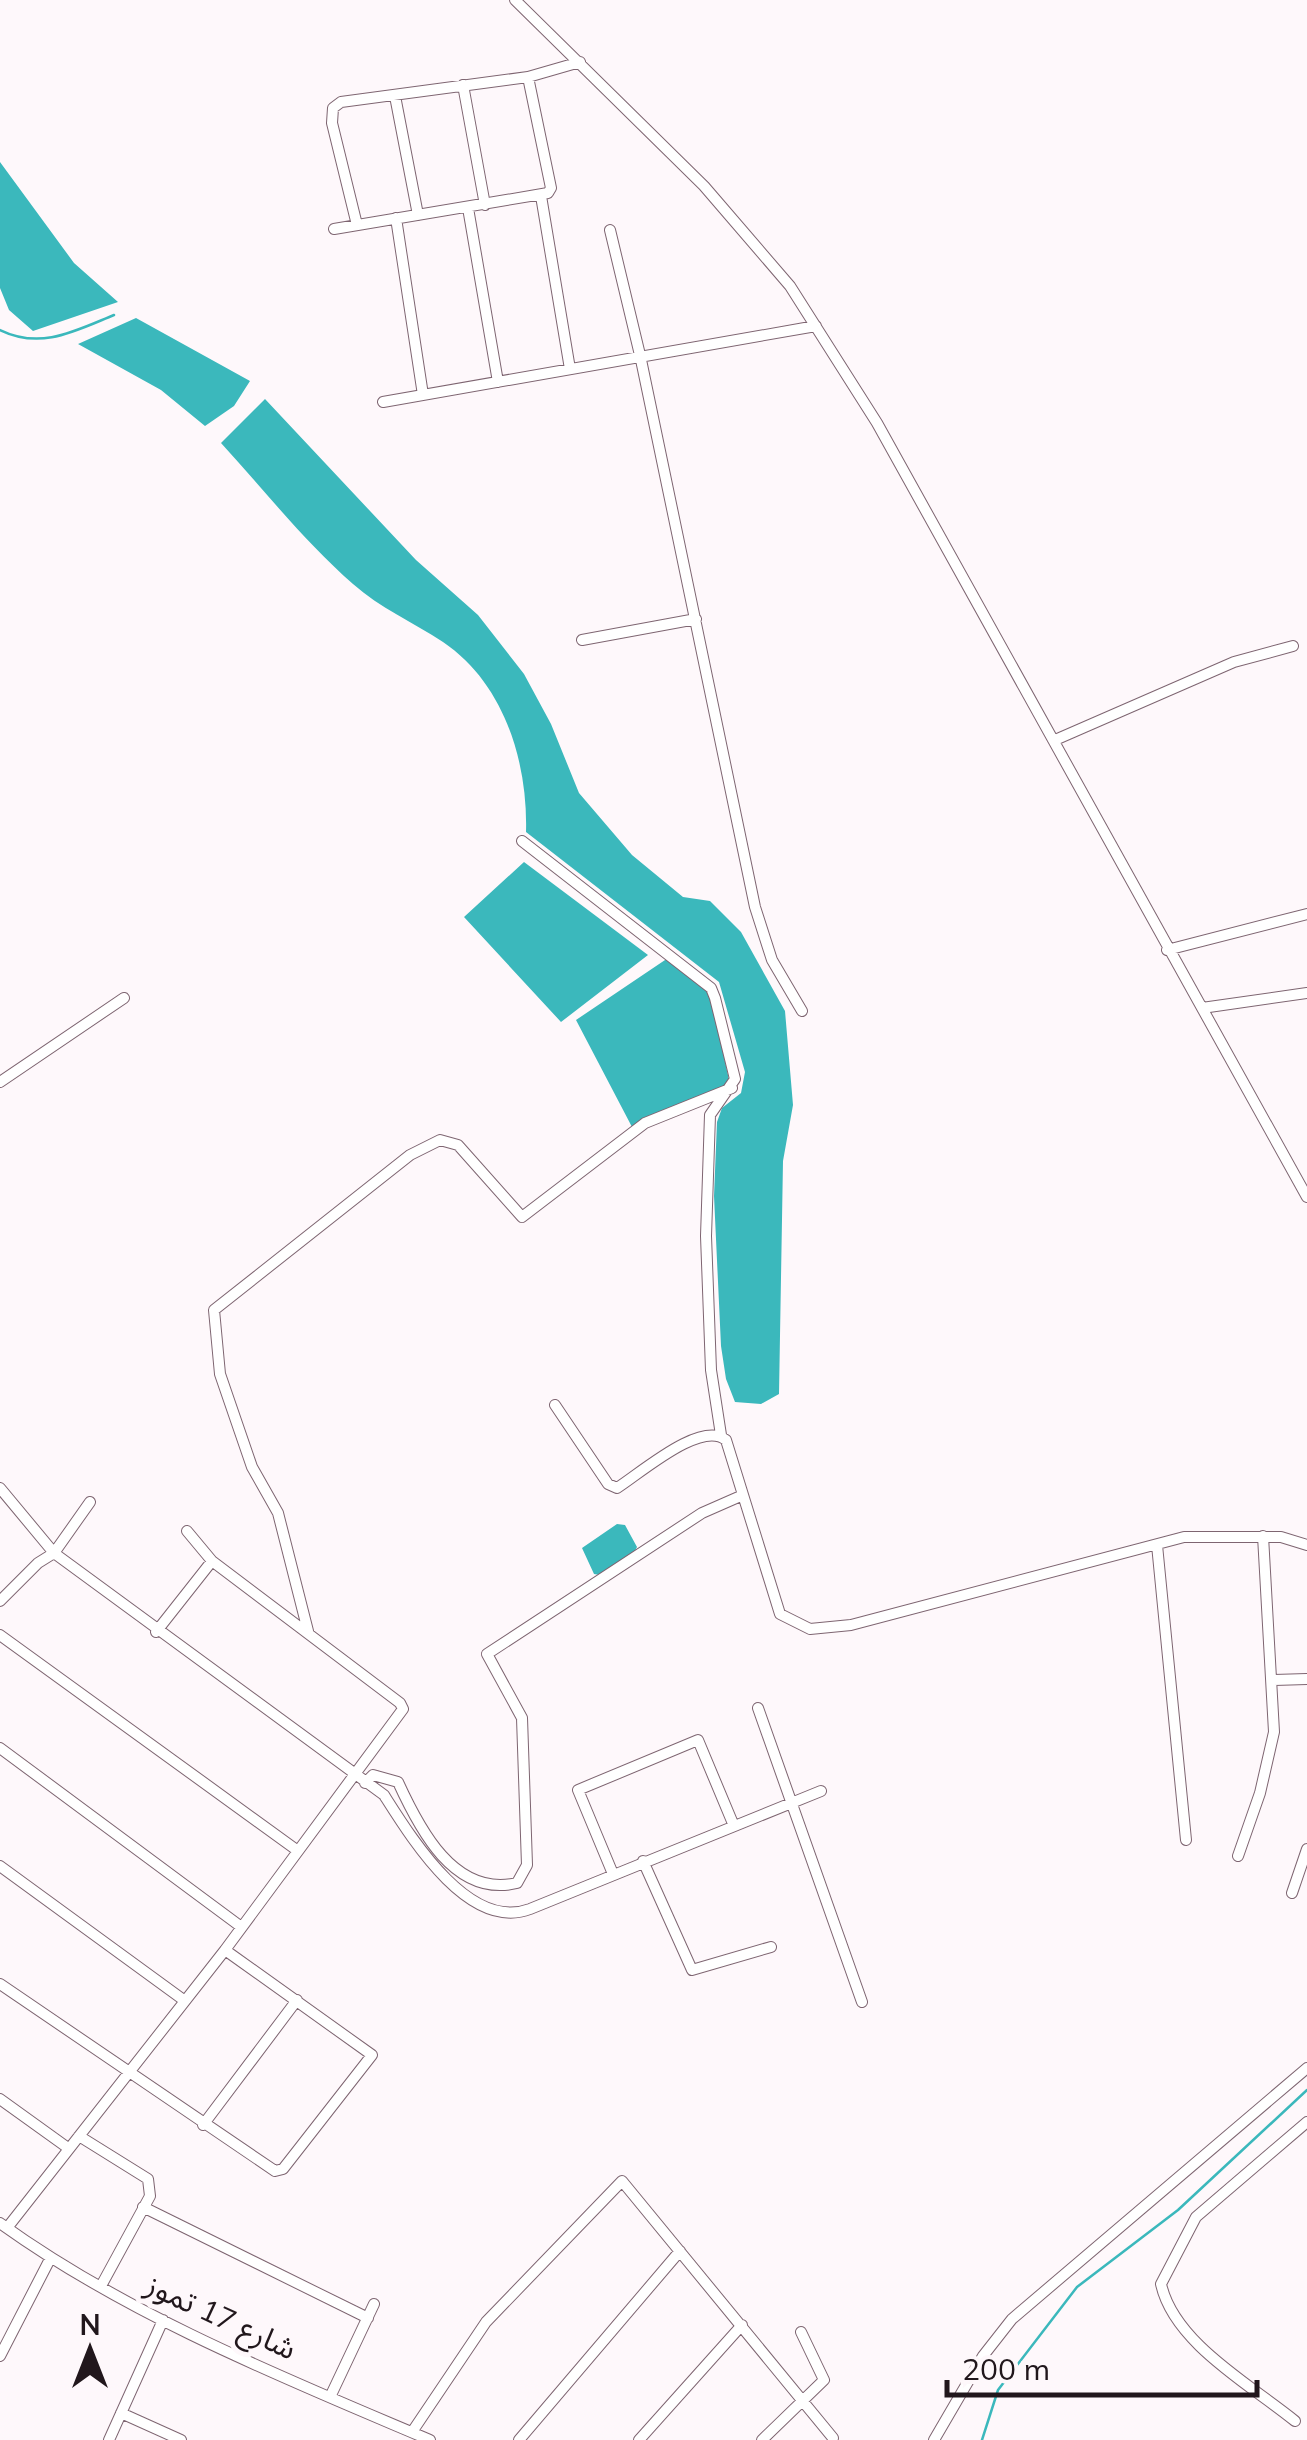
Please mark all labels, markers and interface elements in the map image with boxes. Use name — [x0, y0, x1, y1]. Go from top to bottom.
street label: شارع 17 تموز — [138, 2264, 303, 2371]
north arrow — [40, 2300, 140, 2400]
text: N — [79, 2307, 101, 2342]
scale bar — [947, 2335, 1257, 2397]
text: 200 m — [962, 2350, 1050, 2388]

